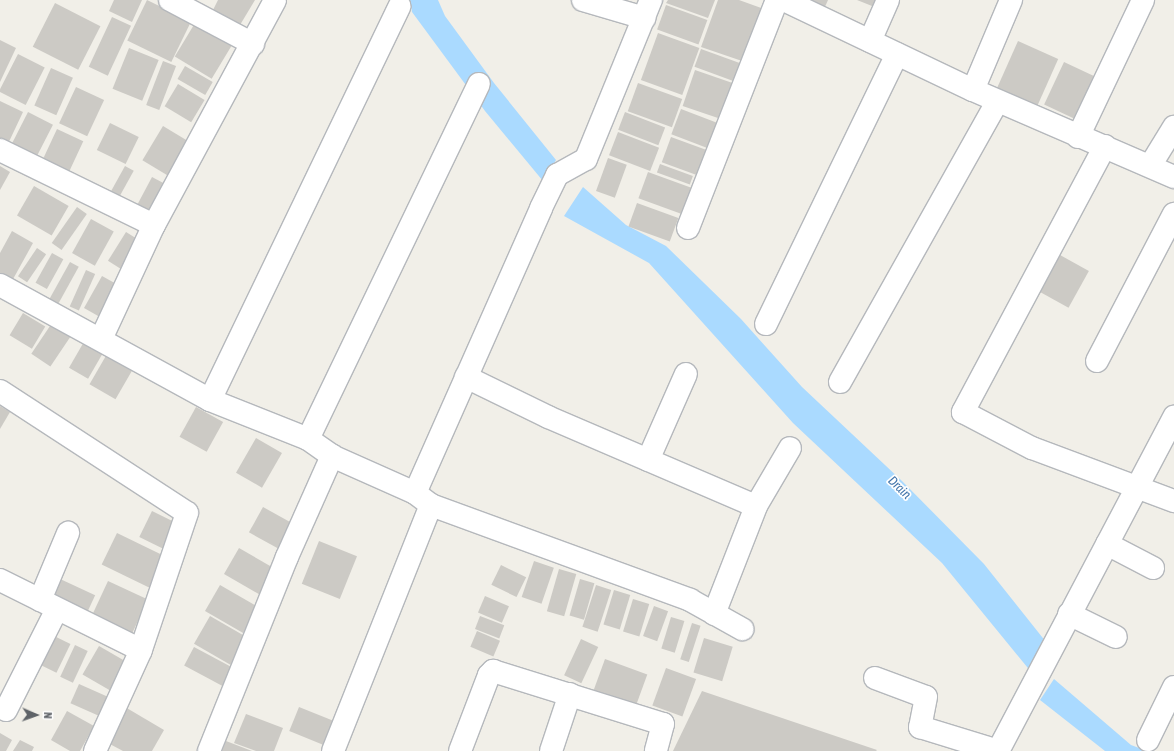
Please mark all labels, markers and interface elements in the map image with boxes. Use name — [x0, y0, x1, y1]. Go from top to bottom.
water label: Drain — [884, 473, 914, 503]
north arrow — [16, 695, 56, 735]
text: N — [42, 712, 54, 719]

